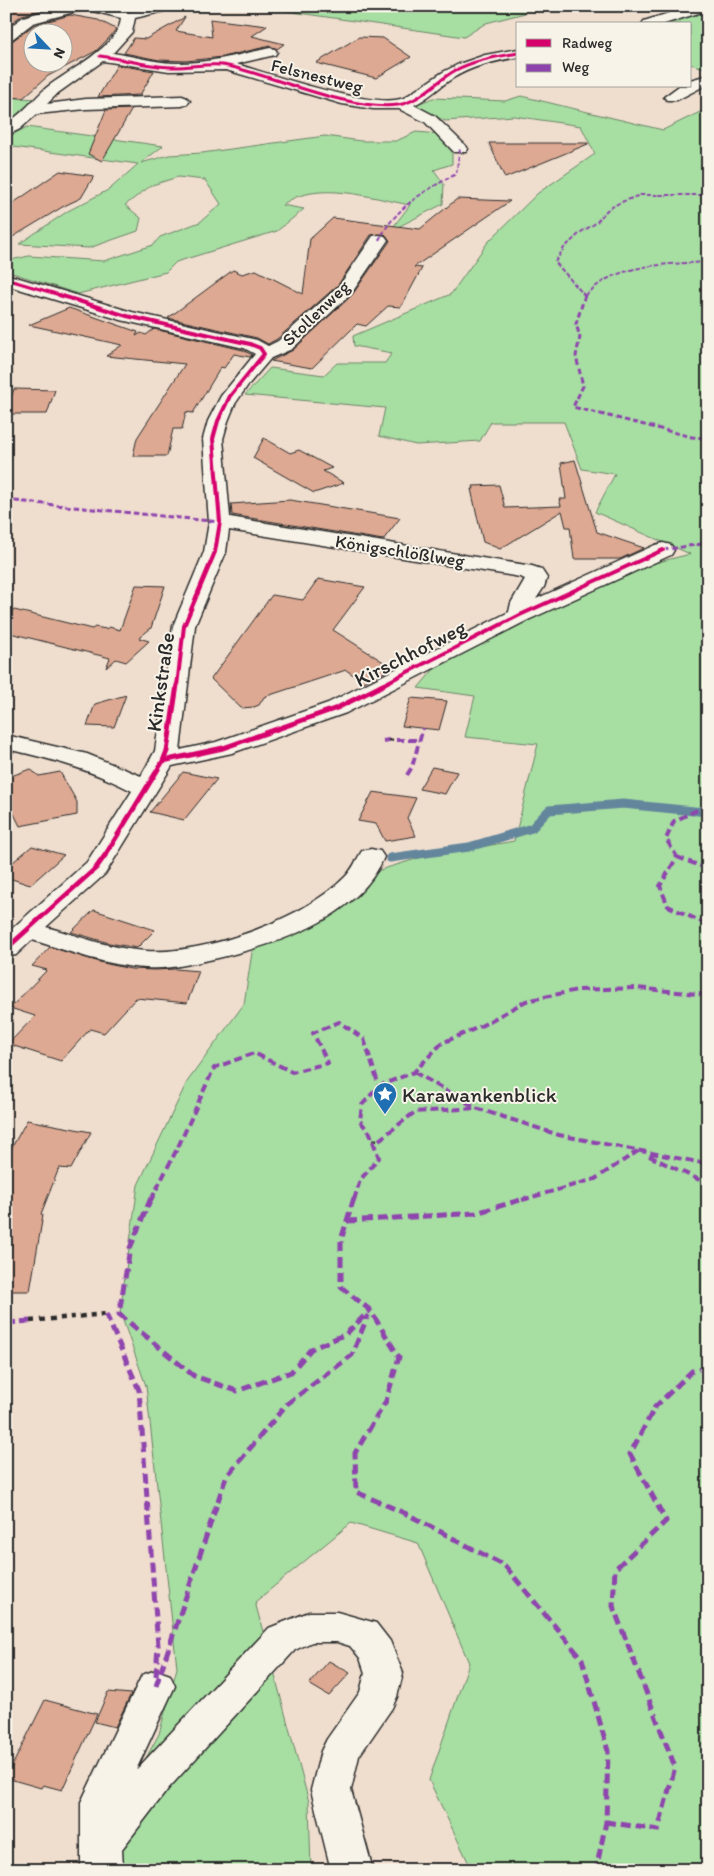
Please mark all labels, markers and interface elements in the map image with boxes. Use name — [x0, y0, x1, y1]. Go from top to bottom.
north arrow — [22, 22, 72, 72]
legend — [516, 22, 692, 88]
text: Radweg — [562, 34, 612, 52]
text: N — [50, 45, 69, 61]
street label: Felsnestweg — [269, 54, 366, 98]
text: Weg — [562, 58, 589, 76]
street label: Stollenweg — [278, 275, 355, 351]
street label: Königschlößlweg — [334, 530, 467, 572]
street label: Kirschhofweg — [350, 614, 470, 692]
street label: Kinkstraße — [141, 631, 179, 733]
place icon: Karawankenblick — [372, 1081, 398, 1115]
place label: Karawankenblick — [402, 1082, 557, 1107]

